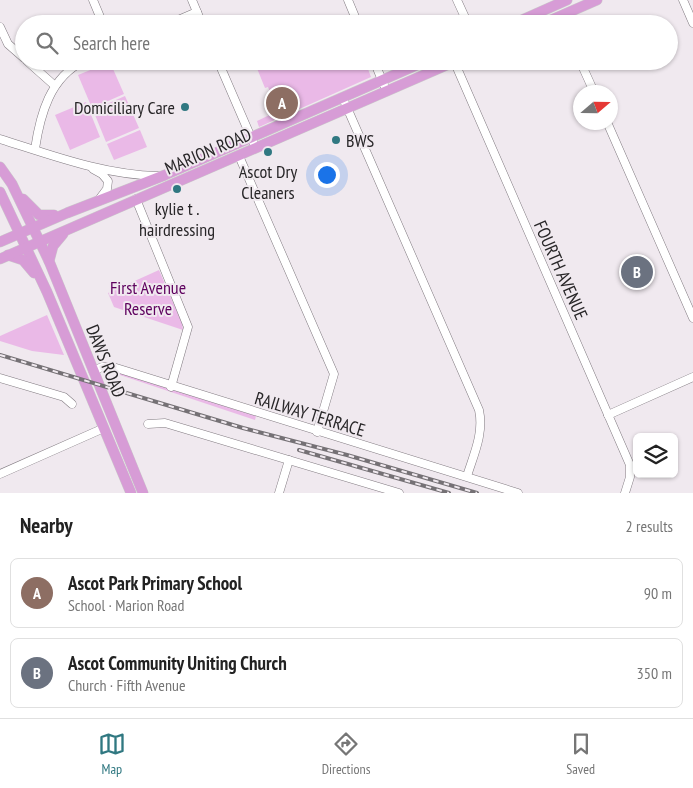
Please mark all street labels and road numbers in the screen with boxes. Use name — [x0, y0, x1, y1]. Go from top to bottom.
street label: MARION ROAD — [161, 122, 255, 180]
street label: FOURTH AVENUE — [529, 217, 593, 323]
street label: DAWS ROAD — [81, 321, 131, 401]
street label: RAILWAY TERRACE — [252, 386, 368, 442]

